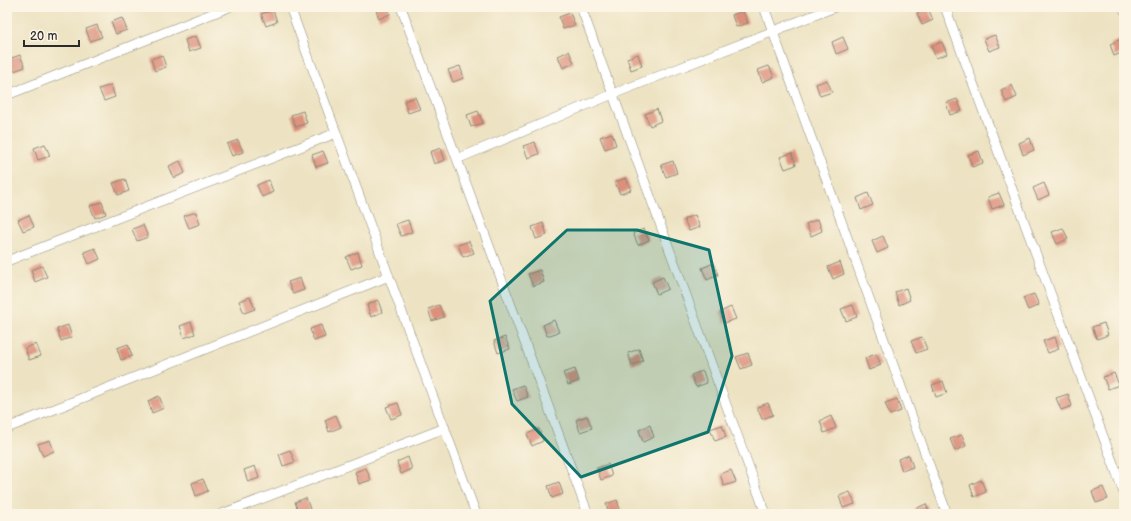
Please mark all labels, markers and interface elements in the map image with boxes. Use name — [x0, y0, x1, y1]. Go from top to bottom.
scale bar — [24, 22, 79, 48]
text: 20 m — [30, 29, 57, 44]

